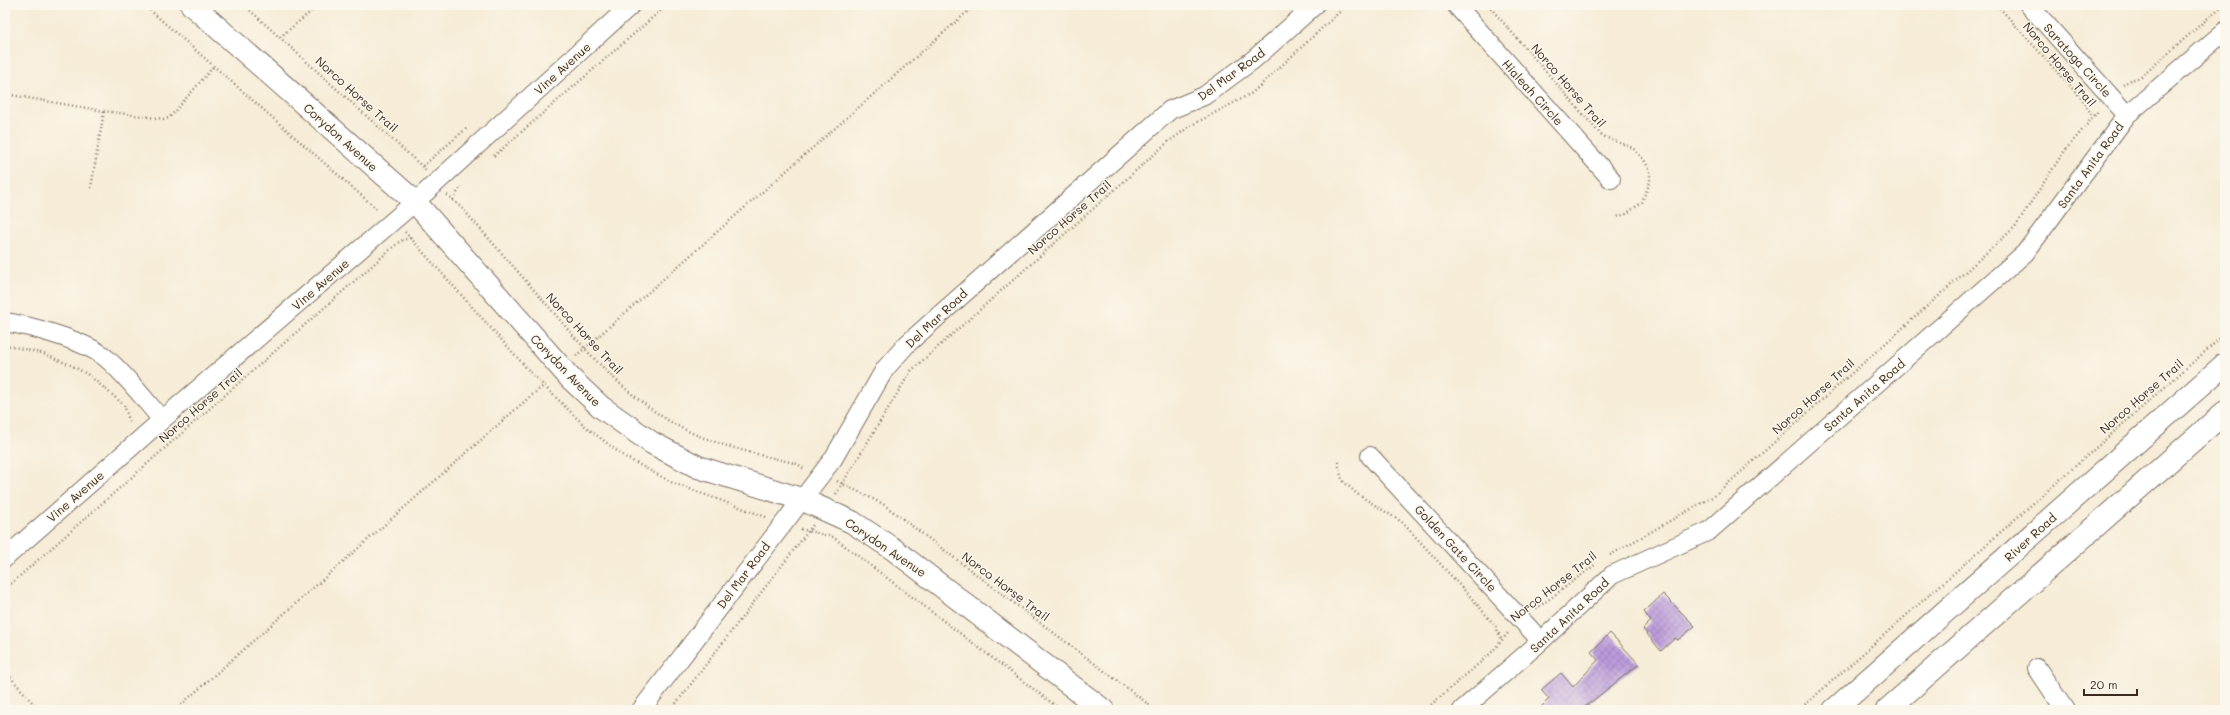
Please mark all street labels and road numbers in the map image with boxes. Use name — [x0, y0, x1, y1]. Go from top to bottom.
street label: Norco Horse Trail — [2020, 18, 2100, 110]
street label: Saratoga Circle — [2041, 20, 2115, 100]
street label: Vine Avenue — [530, 38, 594, 98]
street label: Norco Horse Trail — [1528, 40, 1610, 130]
street label: Del Mar Road — [1194, 44, 1268, 104]
street label: Norco Horse Trail — [312, 53, 402, 135]
street label: Hialeah Circle — [1499, 55, 1567, 129]
street label: Corydon Avenue — [300, 99, 382, 175]
street label: Santa Anita Road — [2053, 118, 2127, 211]
street label: Norco Horse Trail — [1024, 176, 1114, 258]
street label: Vine Avenue — [288, 255, 352, 313]
street label: Del Mar Road — [902, 285, 971, 351]
street label: Norco Horse Trail — [543, 289, 627, 377]
street label: Corydon Avenue — [527, 330, 605, 410]
street label: Norco Horse Trail — [1768, 355, 1858, 437]
street label: Santa Anita Road — [1820, 355, 1908, 435]
street label: Norco Horse Trail — [2096, 355, 2186, 437]
street label: Norco Horse Trail — [155, 364, 245, 446]
street label: Vine Avenue — [43, 467, 107, 525]
street label: Golden Gate Circle — [1412, 501, 1500, 595]
street label: River Road — [2001, 509, 2060, 565]
street label: Corydon Avenue — [842, 514, 930, 580]
street label: Del Mar Road — [713, 538, 773, 611]
street label: Norco Horse Trail — [1506, 547, 1600, 625]
street label: Norco Horse Trail — [959, 548, 1053, 624]
street label: Santa Anita Road — [1526, 574, 1612, 656]

